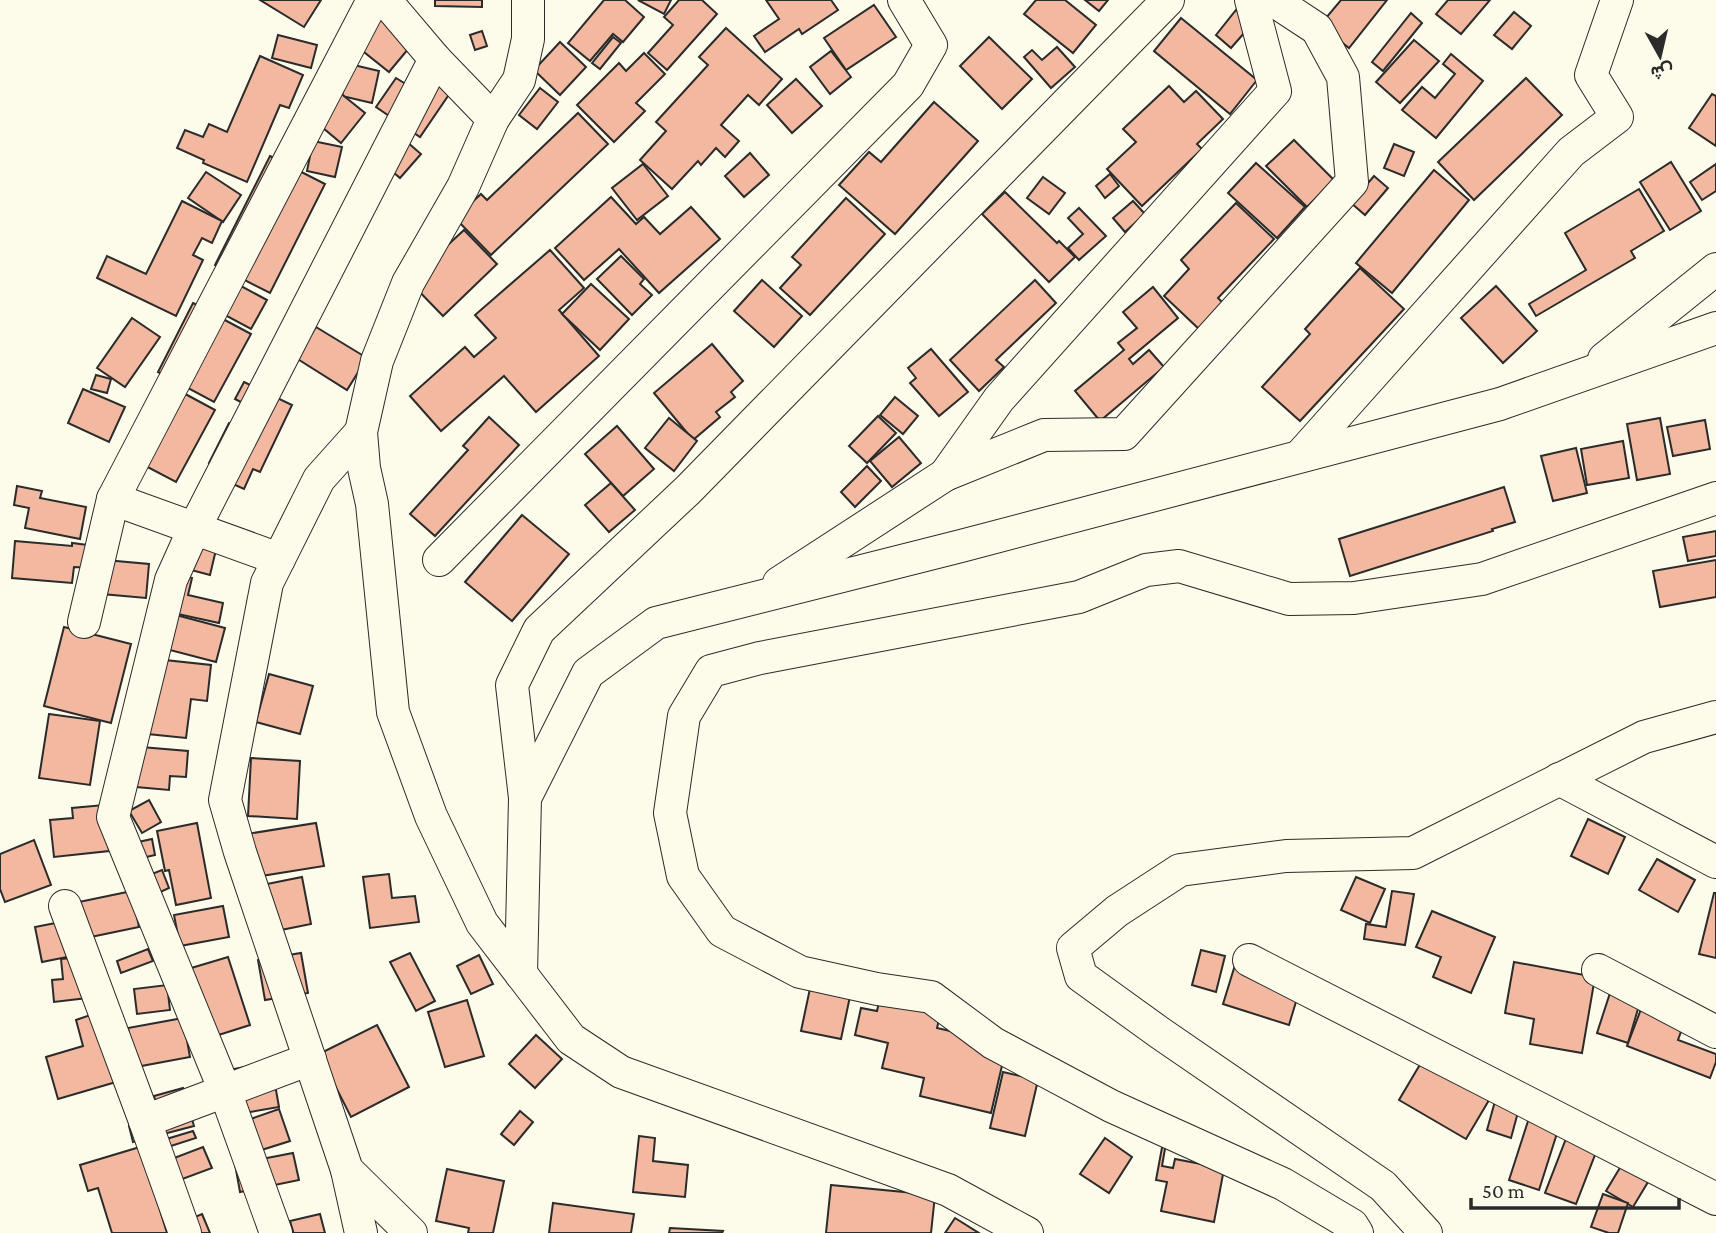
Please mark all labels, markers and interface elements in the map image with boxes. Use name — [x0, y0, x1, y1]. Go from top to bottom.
north arrow — [1625, 21, 1695, 91]
text: ش — [1649, 59, 1675, 84]
scale bar — [1471, 1166, 1679, 1210]
text: 50 m — [1482, 1179, 1525, 1203]

